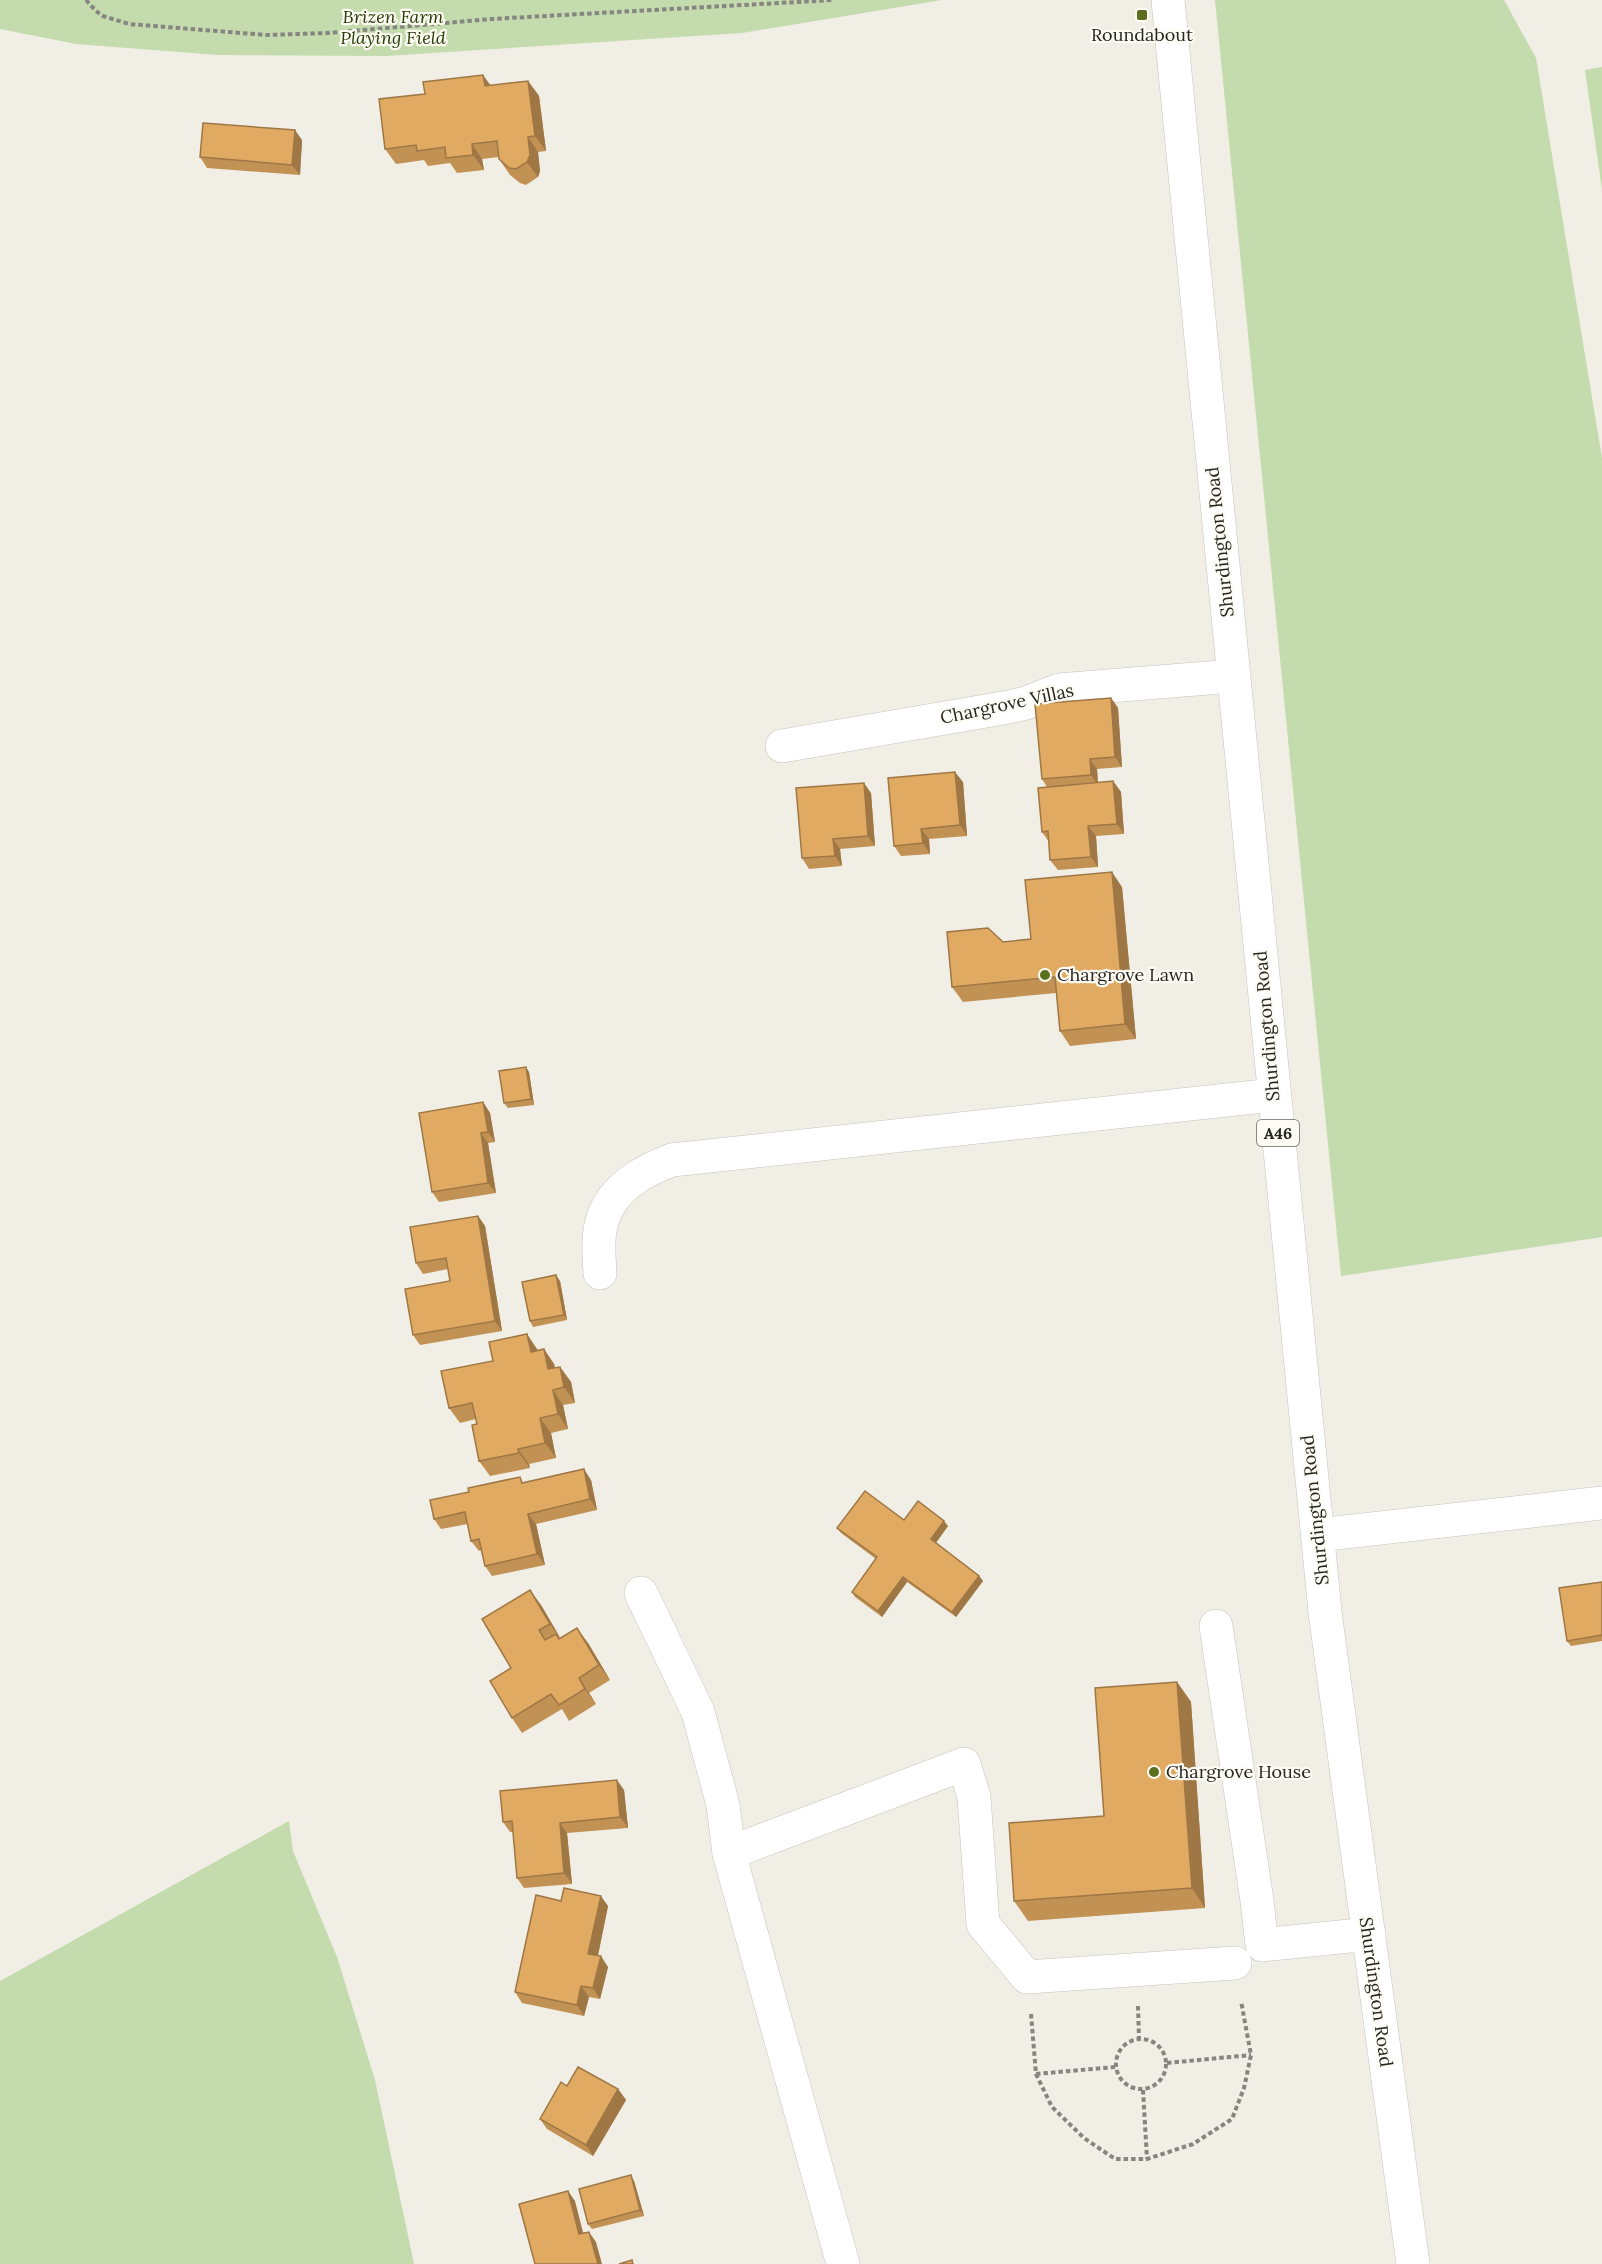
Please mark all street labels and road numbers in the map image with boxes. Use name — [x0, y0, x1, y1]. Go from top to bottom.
street label: Shurdington Road — [1200, 466, 1239, 618]
street label: Chargrove Villas — [938, 678, 1076, 729]
street label: Shurdington Road — [1248, 950, 1285, 1102]
road number: A46 — [1257, 1120, 1299, 1146]
street label: Shurdington Road — [1295, 1434, 1334, 1586]
street label: Shurdington Road — [1355, 1916, 1398, 2069]

